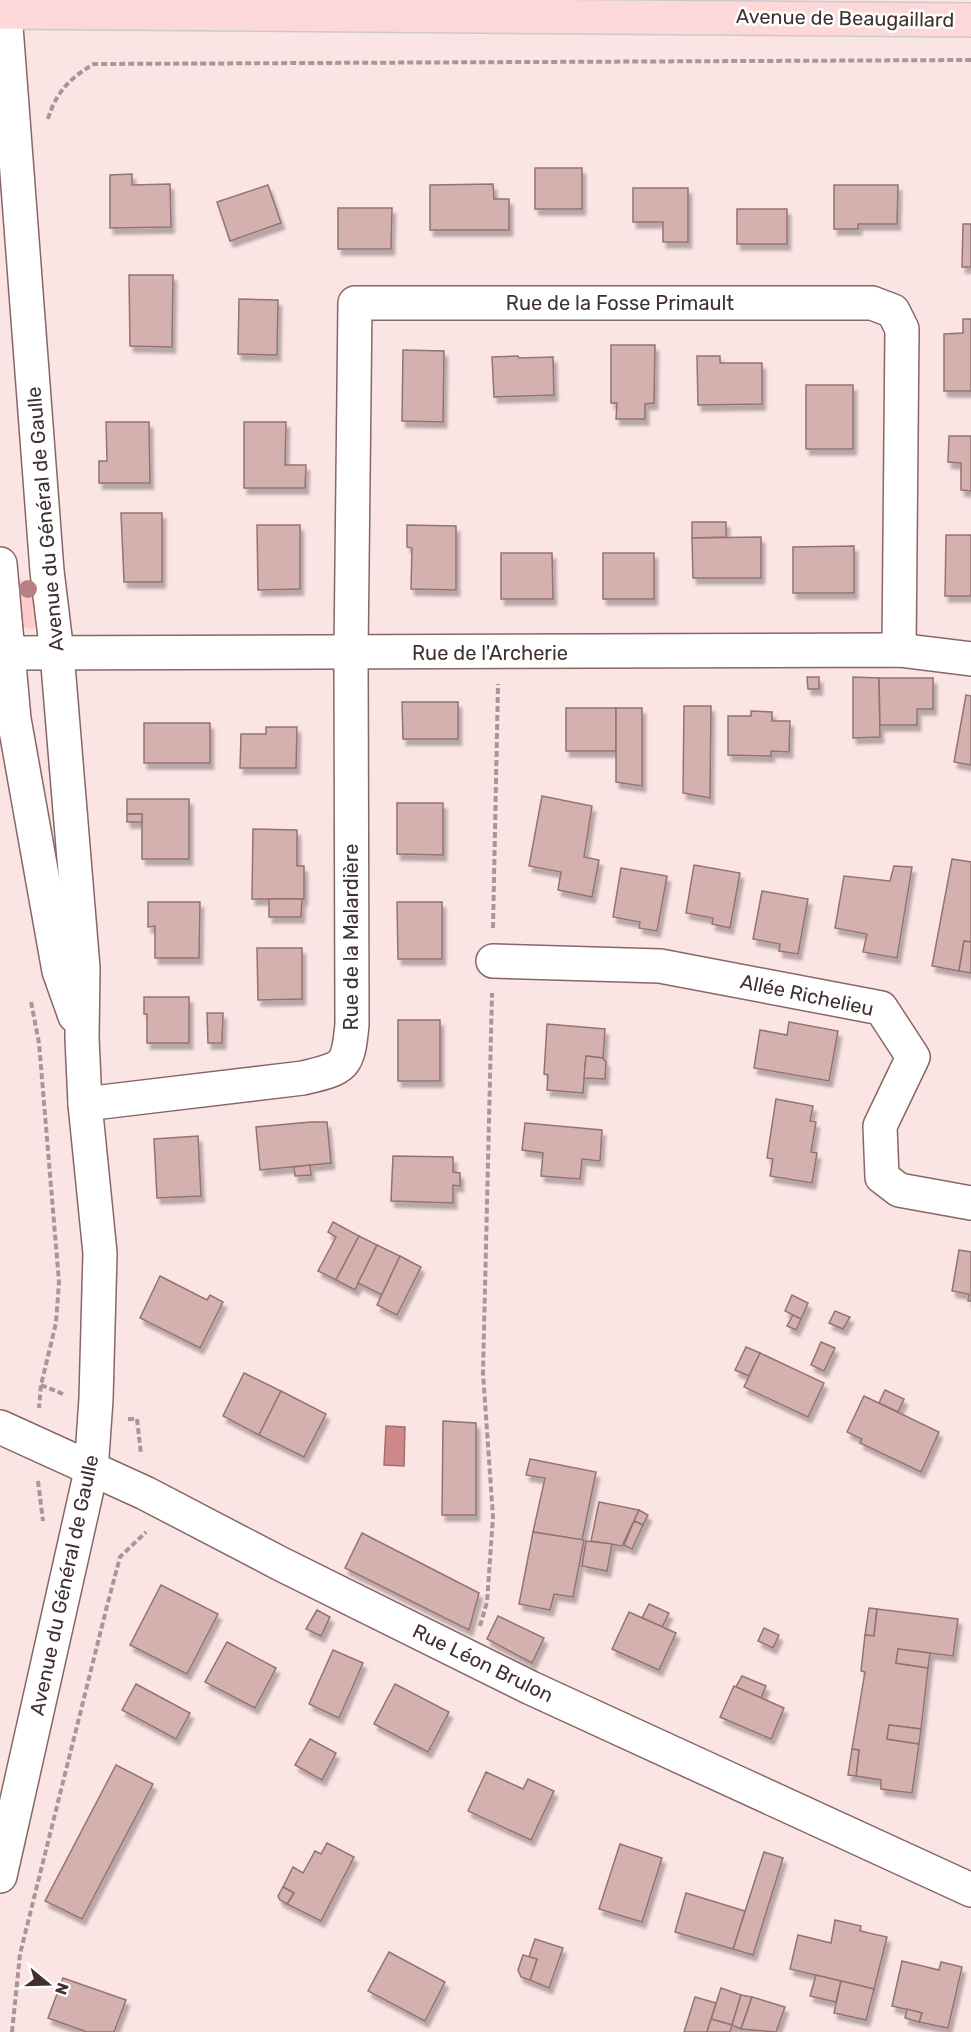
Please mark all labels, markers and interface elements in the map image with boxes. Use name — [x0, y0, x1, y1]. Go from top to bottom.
street label: Avenue de Beaugaillard — [736, 4, 954, 32]
street label: Rue de la Fosse Primault — [506, 291, 734, 315]
street label: Avenue du Général de Gaulle — [21, 386, 69, 652]
street label: Rue de l'Archerie — [412, 641, 568, 665]
street label: Rue de la Malardière — [339, 844, 363, 1030]
street label: Allée Richelieu — [738, 969, 876, 1021]
street label: Avenue du Général de Gaulle — [25, 1453, 103, 1717]
street label: Rue Léon Brulon — [409, 1619, 557, 1707]
north arrow — [18, 1954, 78, 2014]
text: N — [51, 1980, 73, 1997]

